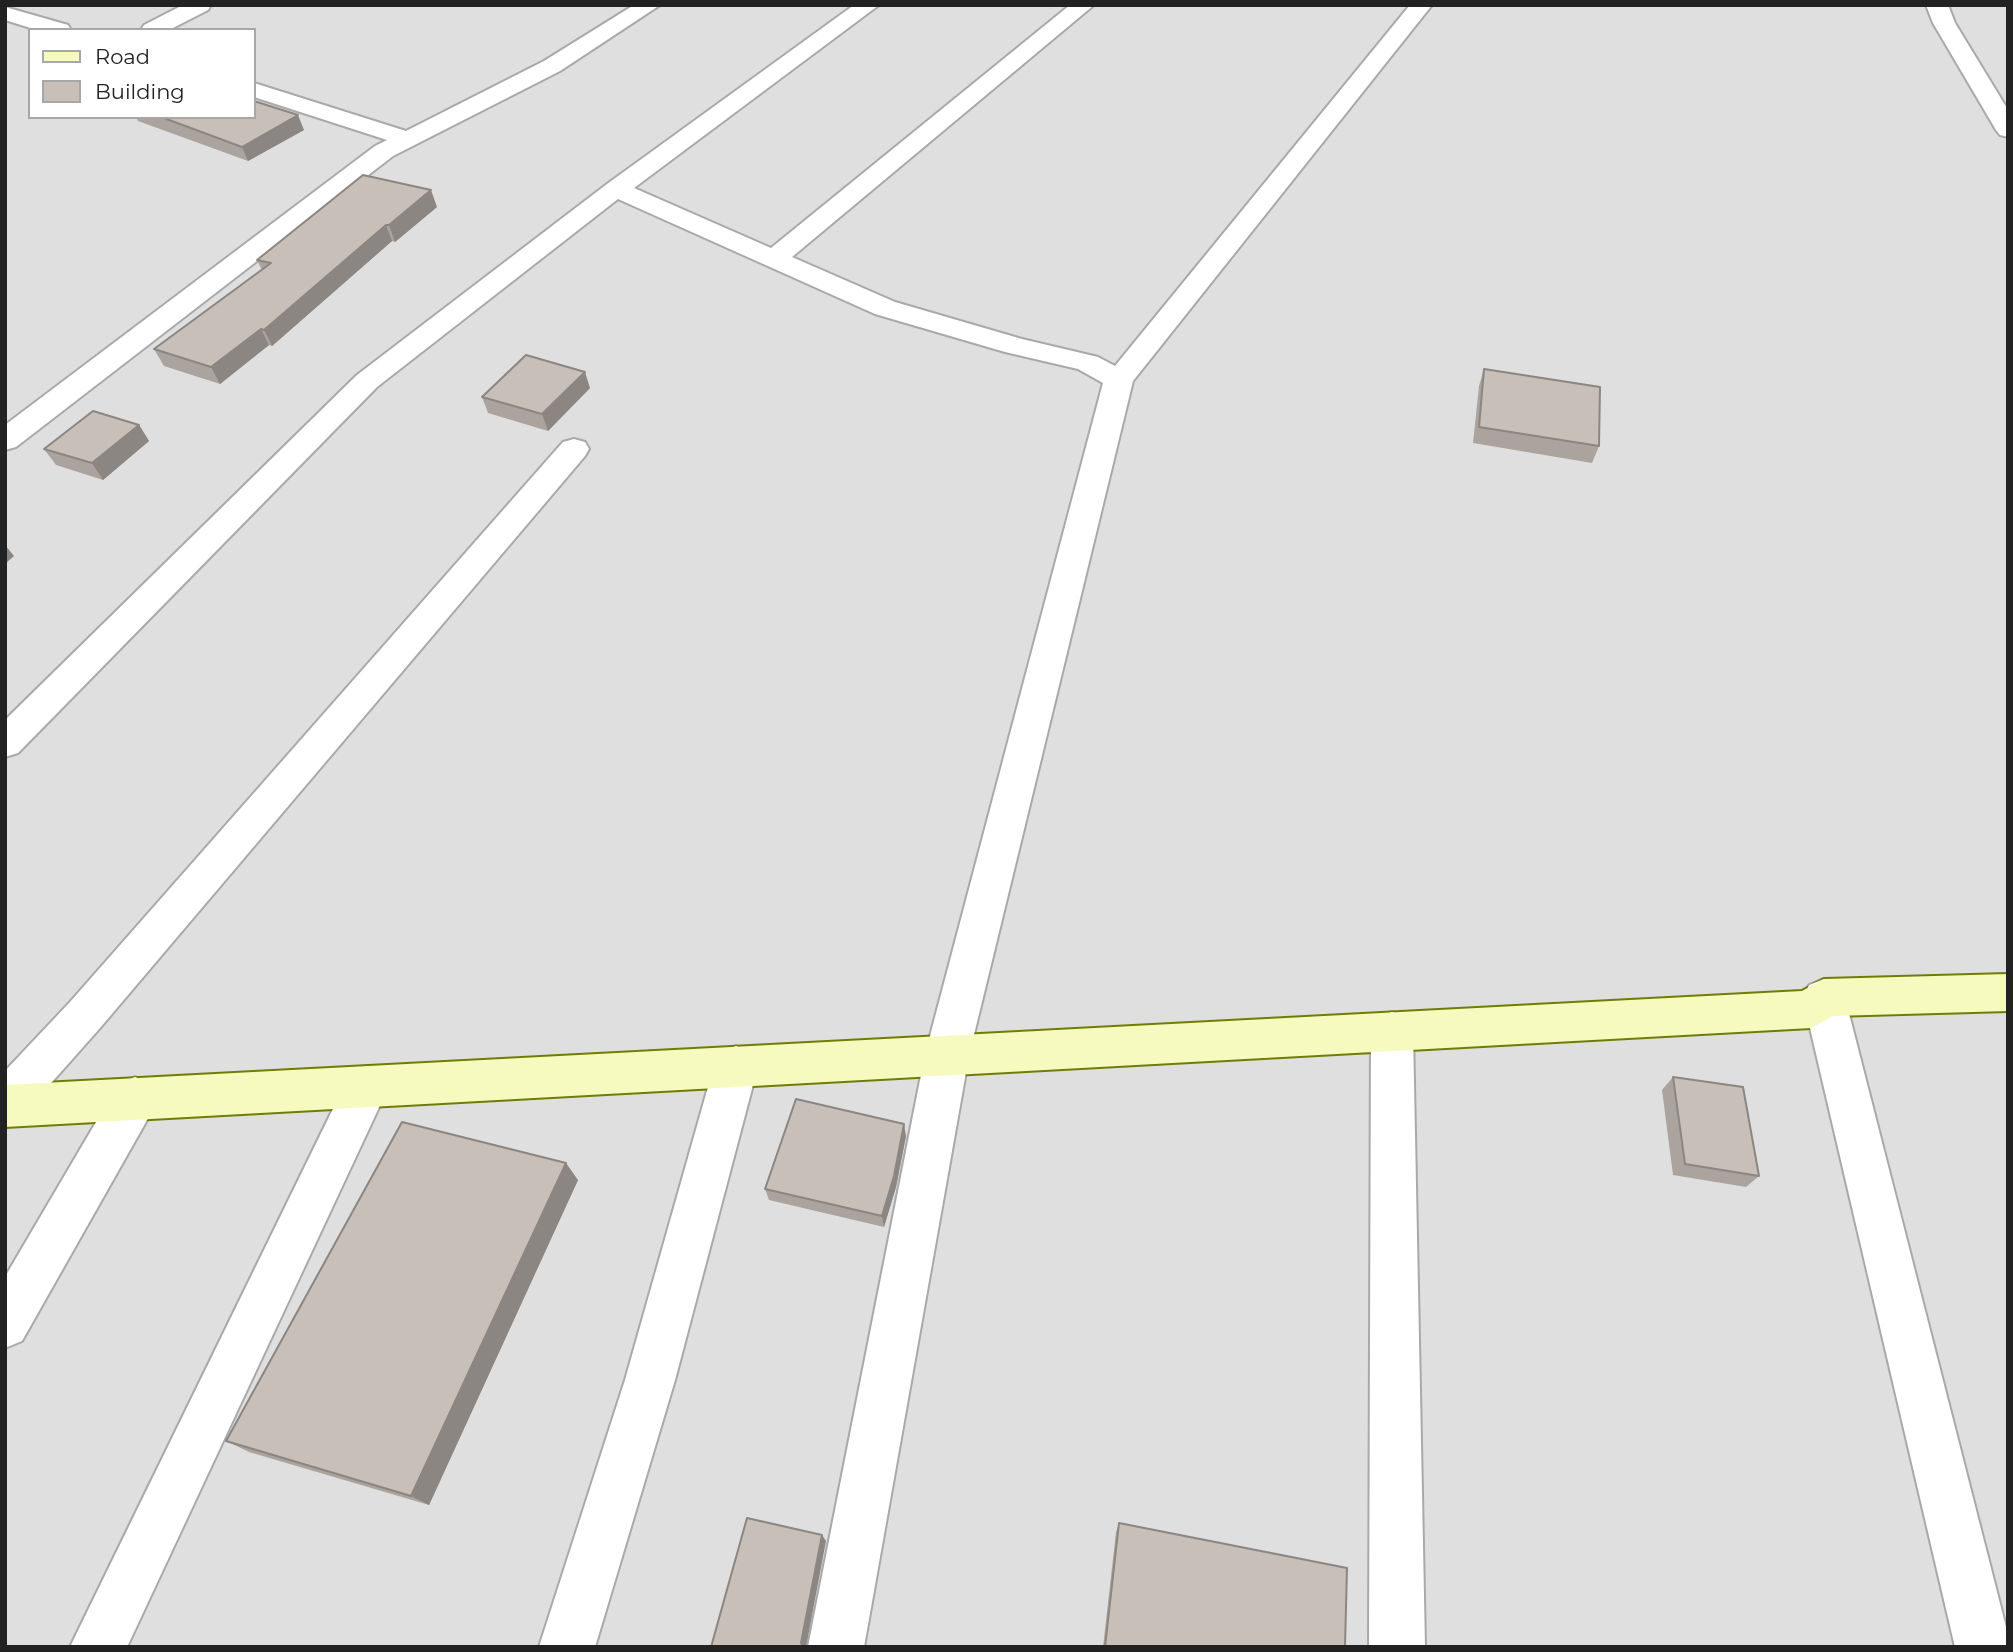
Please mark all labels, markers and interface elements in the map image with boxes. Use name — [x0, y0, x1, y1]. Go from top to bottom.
legend — [28, 28, 256, 119]
text: Road — [95, 44, 150, 69]
text: Building — [95, 79, 185, 104]

